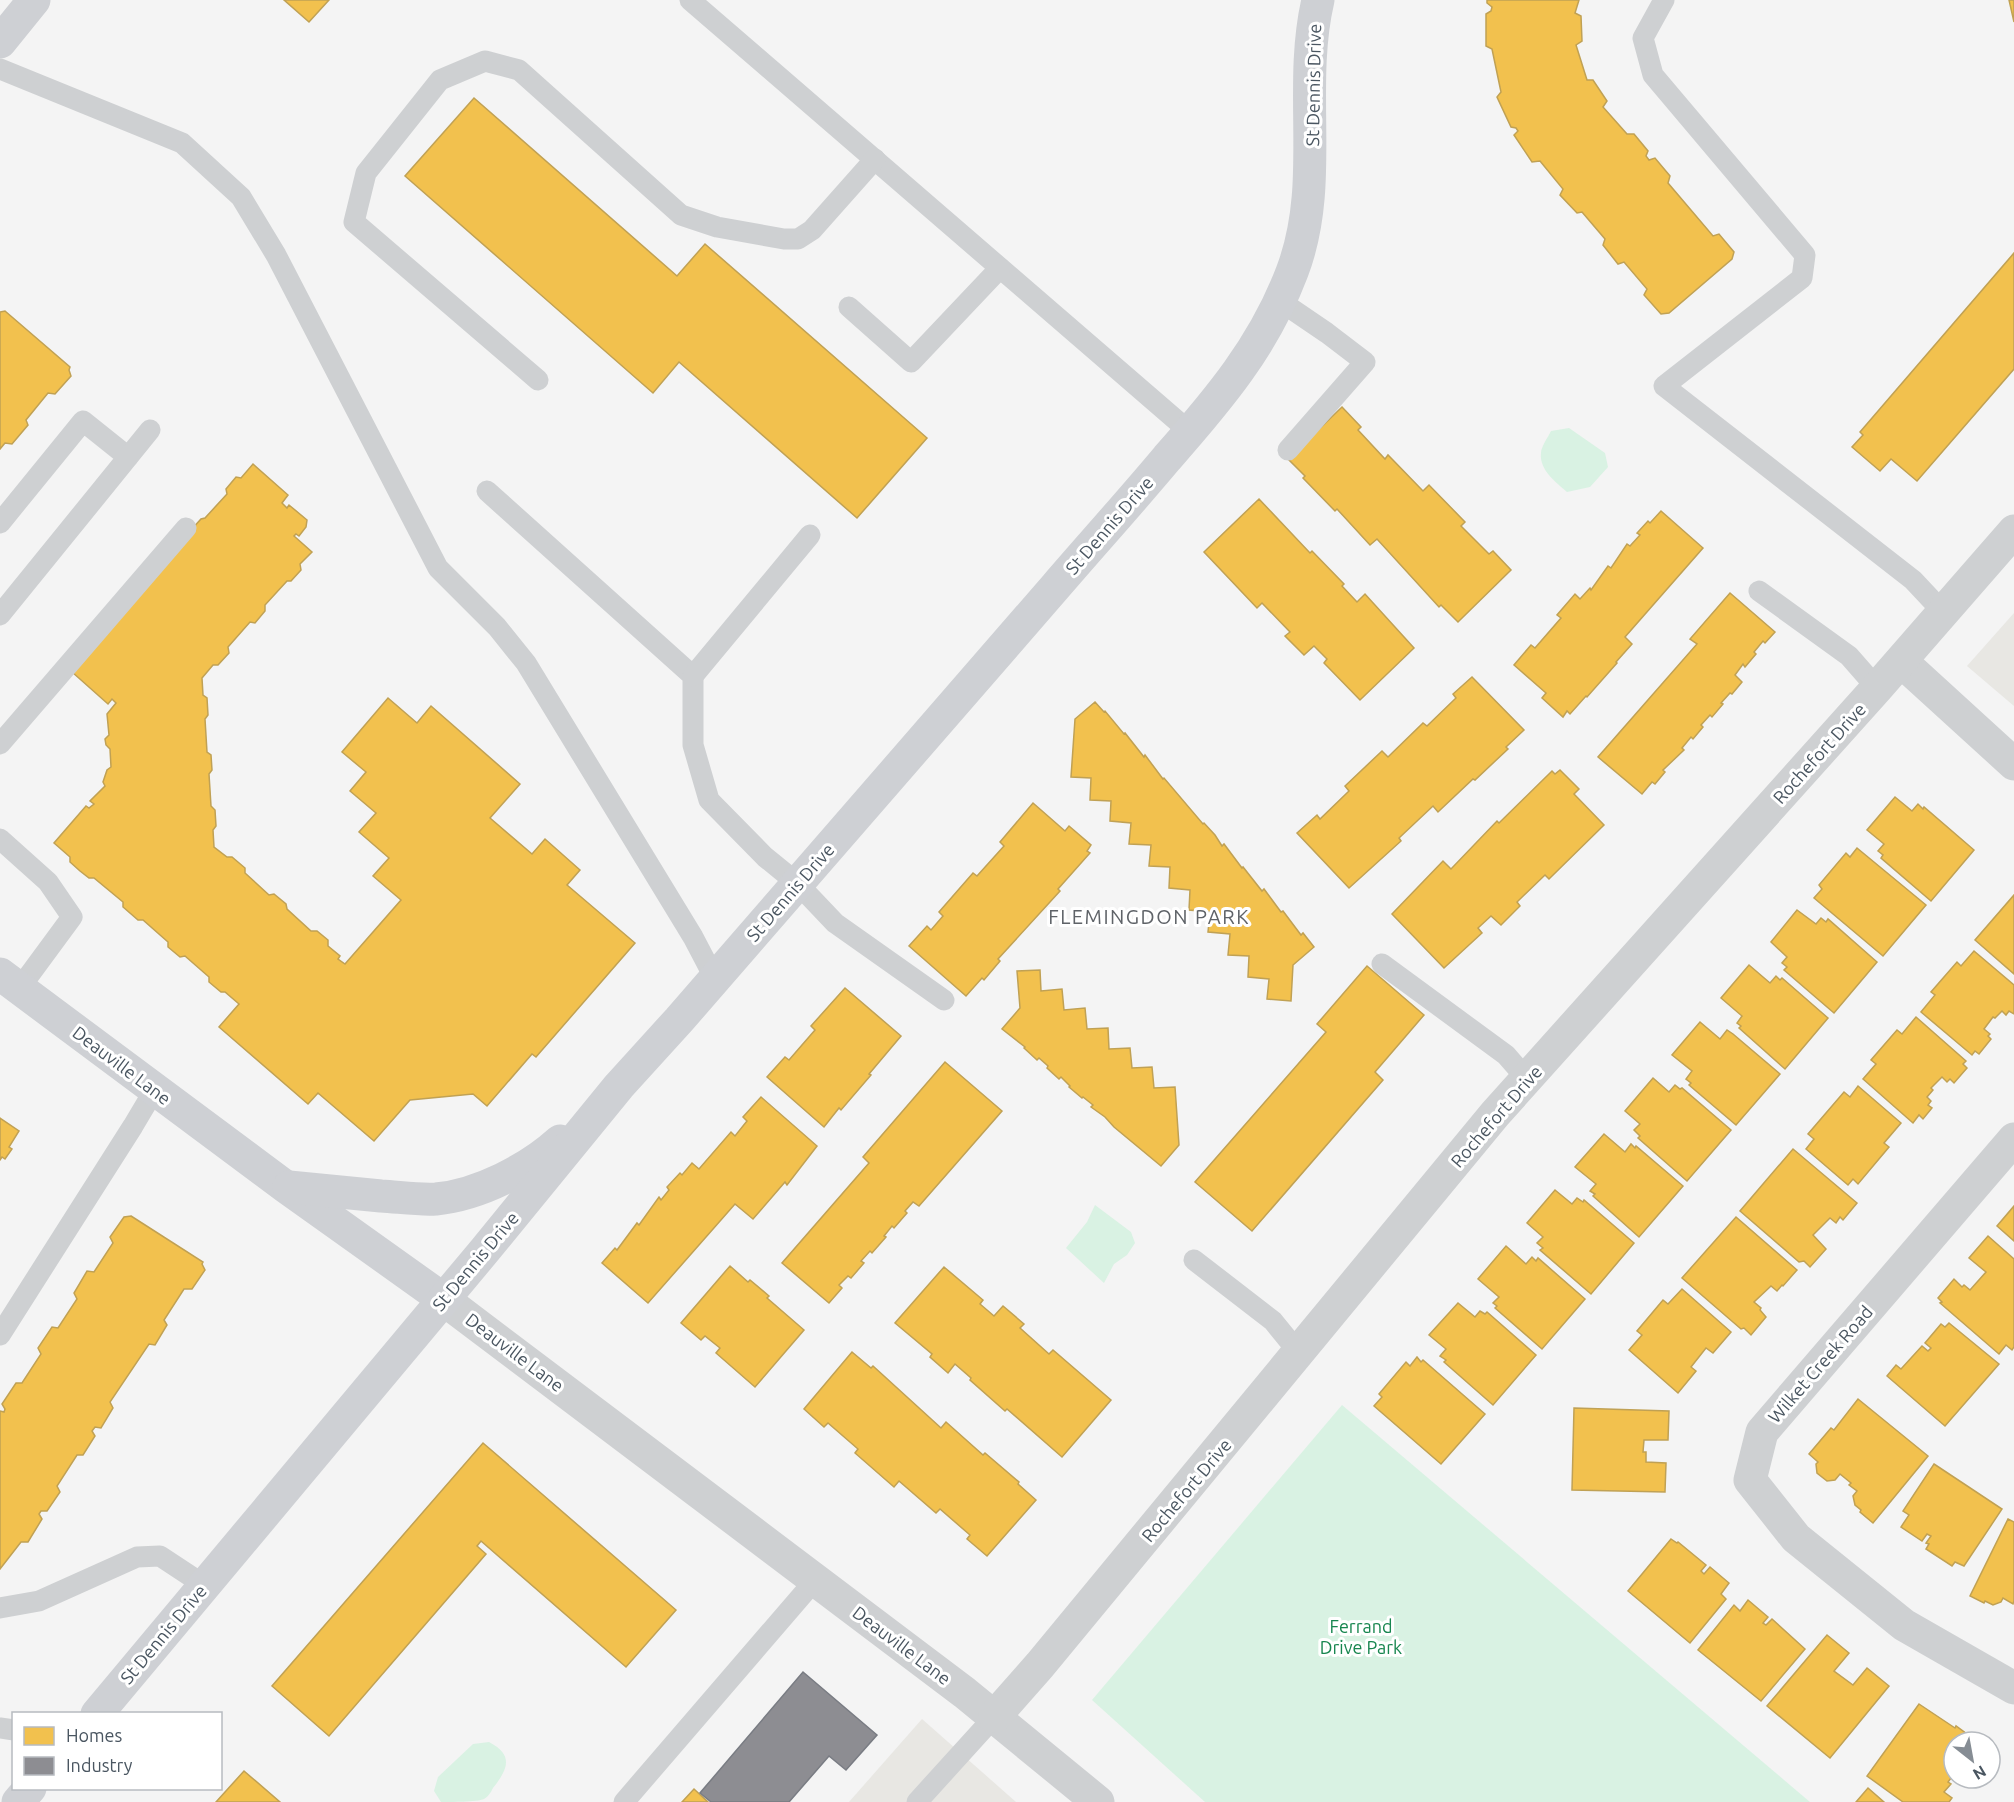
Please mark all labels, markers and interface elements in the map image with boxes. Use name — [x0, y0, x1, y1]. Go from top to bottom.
street label: St Dennis Drive — [1302, 23, 1324, 147]
street label: St Dennis Drive — [1061, 472, 1157, 578]
street label: Rochefort Drive — [1769, 699, 1869, 807]
street label: St Dennis Drive — [742, 839, 838, 945]
district label: FLEMINGDON PARK — [1048, 905, 1250, 928]
street label: Deauville Lane — [69, 1022, 175, 1108]
street label: Rochefort Drive — [1446, 1061, 1546, 1171]
street label: St Dennis Drive — [428, 1208, 522, 1314]
street label: Wilket Creek Road — [1764, 1301, 1876, 1427]
street label: Deauville Lane — [462, 1309, 568, 1395]
street label: Rochefort Drive — [1137, 1434, 1235, 1546]
street label: St Dennis Drive — [116, 1581, 210, 1687]
street label: Deauville Lane — [849, 1602, 955, 1688]
park label: Ferrand Drive Park — [1320, 1616, 1402, 1657]
legend — [12, 1712, 222, 1790]
text: Homes — [66, 1725, 123, 1745]
north arrow — [1942, 1730, 2002, 1790]
text: Industry — [66, 1755, 133, 1775]
text: N — [1970, 1762, 1989, 1784]

